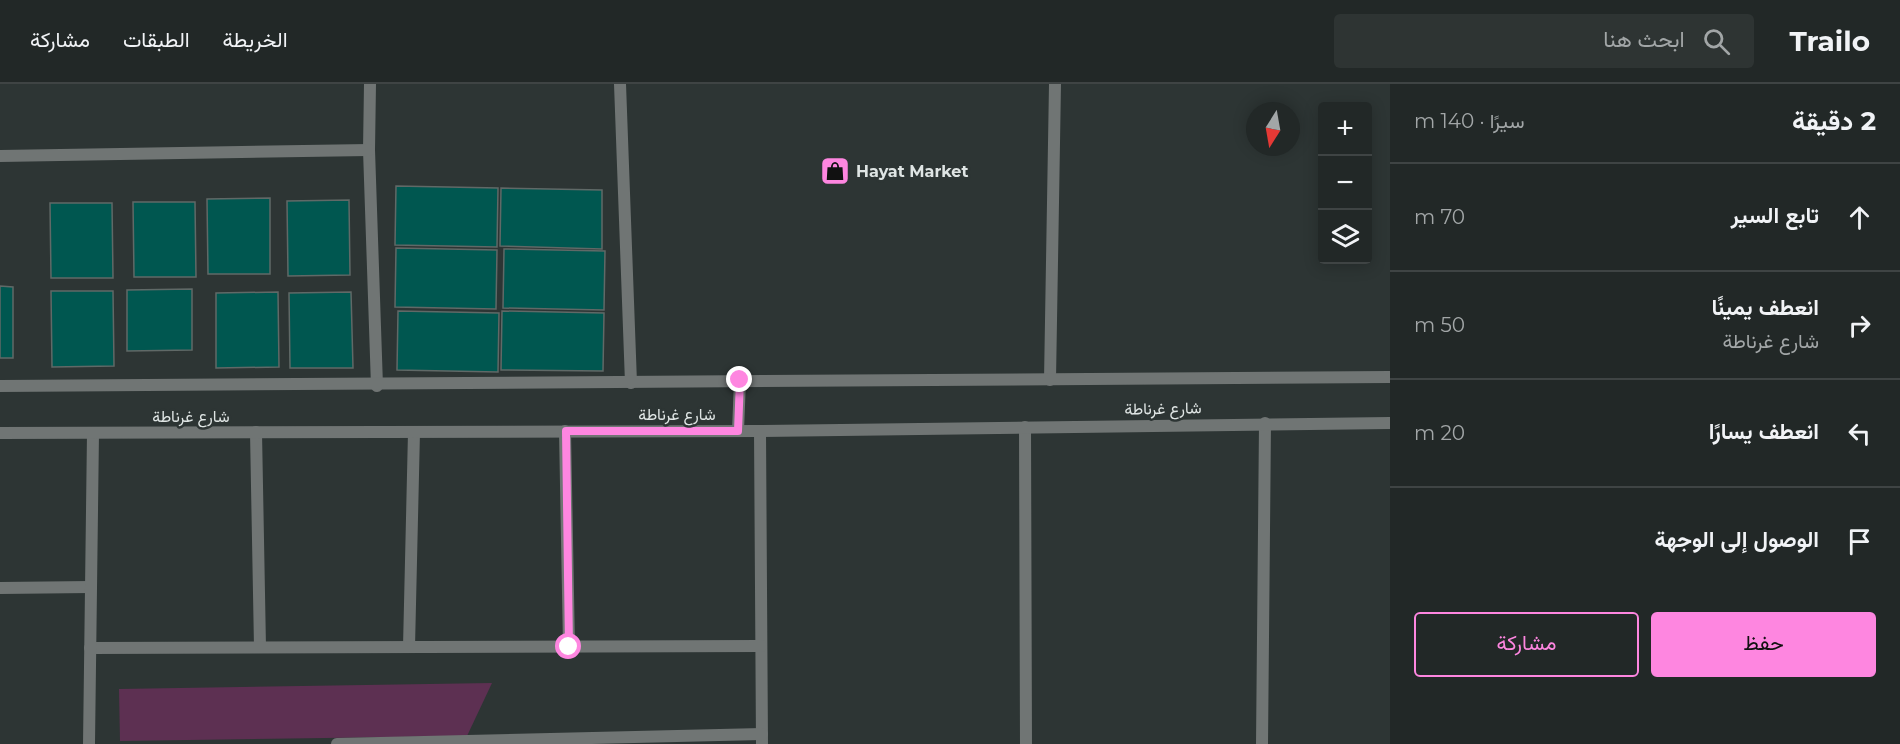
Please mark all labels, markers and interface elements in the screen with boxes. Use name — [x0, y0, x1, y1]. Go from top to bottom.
search box — [1334, 14, 1754, 68]
text: Trailo — [1790, 24, 1870, 58]
icon: search — [1700, 25, 1733, 58]
text: ابحث هنا — [1603, 26, 1685, 53]
text: مشاركة — [30, 27, 90, 52]
text: الطبقات — [123, 27, 190, 52]
text: الخريطة — [223, 27, 288, 52]
north arrow — [1246, 102, 1300, 156]
map controls — [1318, 102, 1372, 264]
button: + — [1318, 102, 1372, 156]
text: 2 دقيقة — [1792, 105, 1876, 137]
text: سيرًا · 140 m — [1414, 109, 1524, 133]
shop icon: Hayat Market — [819, 155, 851, 187]
button: − — [1318, 156, 1372, 210]
place label: Hayat Market — [856, 162, 968, 181]
icon: ahead — [1843, 201, 1876, 234]
text: تابع السير — [1731, 202, 1819, 229]
text: 70 m — [1414, 205, 1465, 229]
button: layers — [1318, 210, 1372, 264]
text: انعطف يمينًا — [1711, 294, 1819, 321]
icon: right — [1843, 309, 1876, 342]
text: 50 m — [1414, 313, 1465, 337]
text: شارع غرناطة — [1722, 329, 1819, 353]
route end — [726, 366, 752, 392]
street label: شارع غرناطة — [1124, 398, 1202, 421]
street label: شارع غرناطة — [638, 405, 716, 426]
street label: شارع غرناطة — [152, 407, 230, 428]
icon: left — [1843, 417, 1876, 450]
text: انعطف يسارًا — [1709, 418, 1819, 445]
text: 20 m — [1414, 421, 1465, 445]
icon: arrive — [1843, 525, 1876, 558]
text: الوصول إلى الوجهة — [1654, 526, 1819, 553]
button: مشاركة — [1414, 612, 1639, 677]
button: حفظ — [1651, 612, 1876, 677]
route start — [555, 633, 581, 659]

